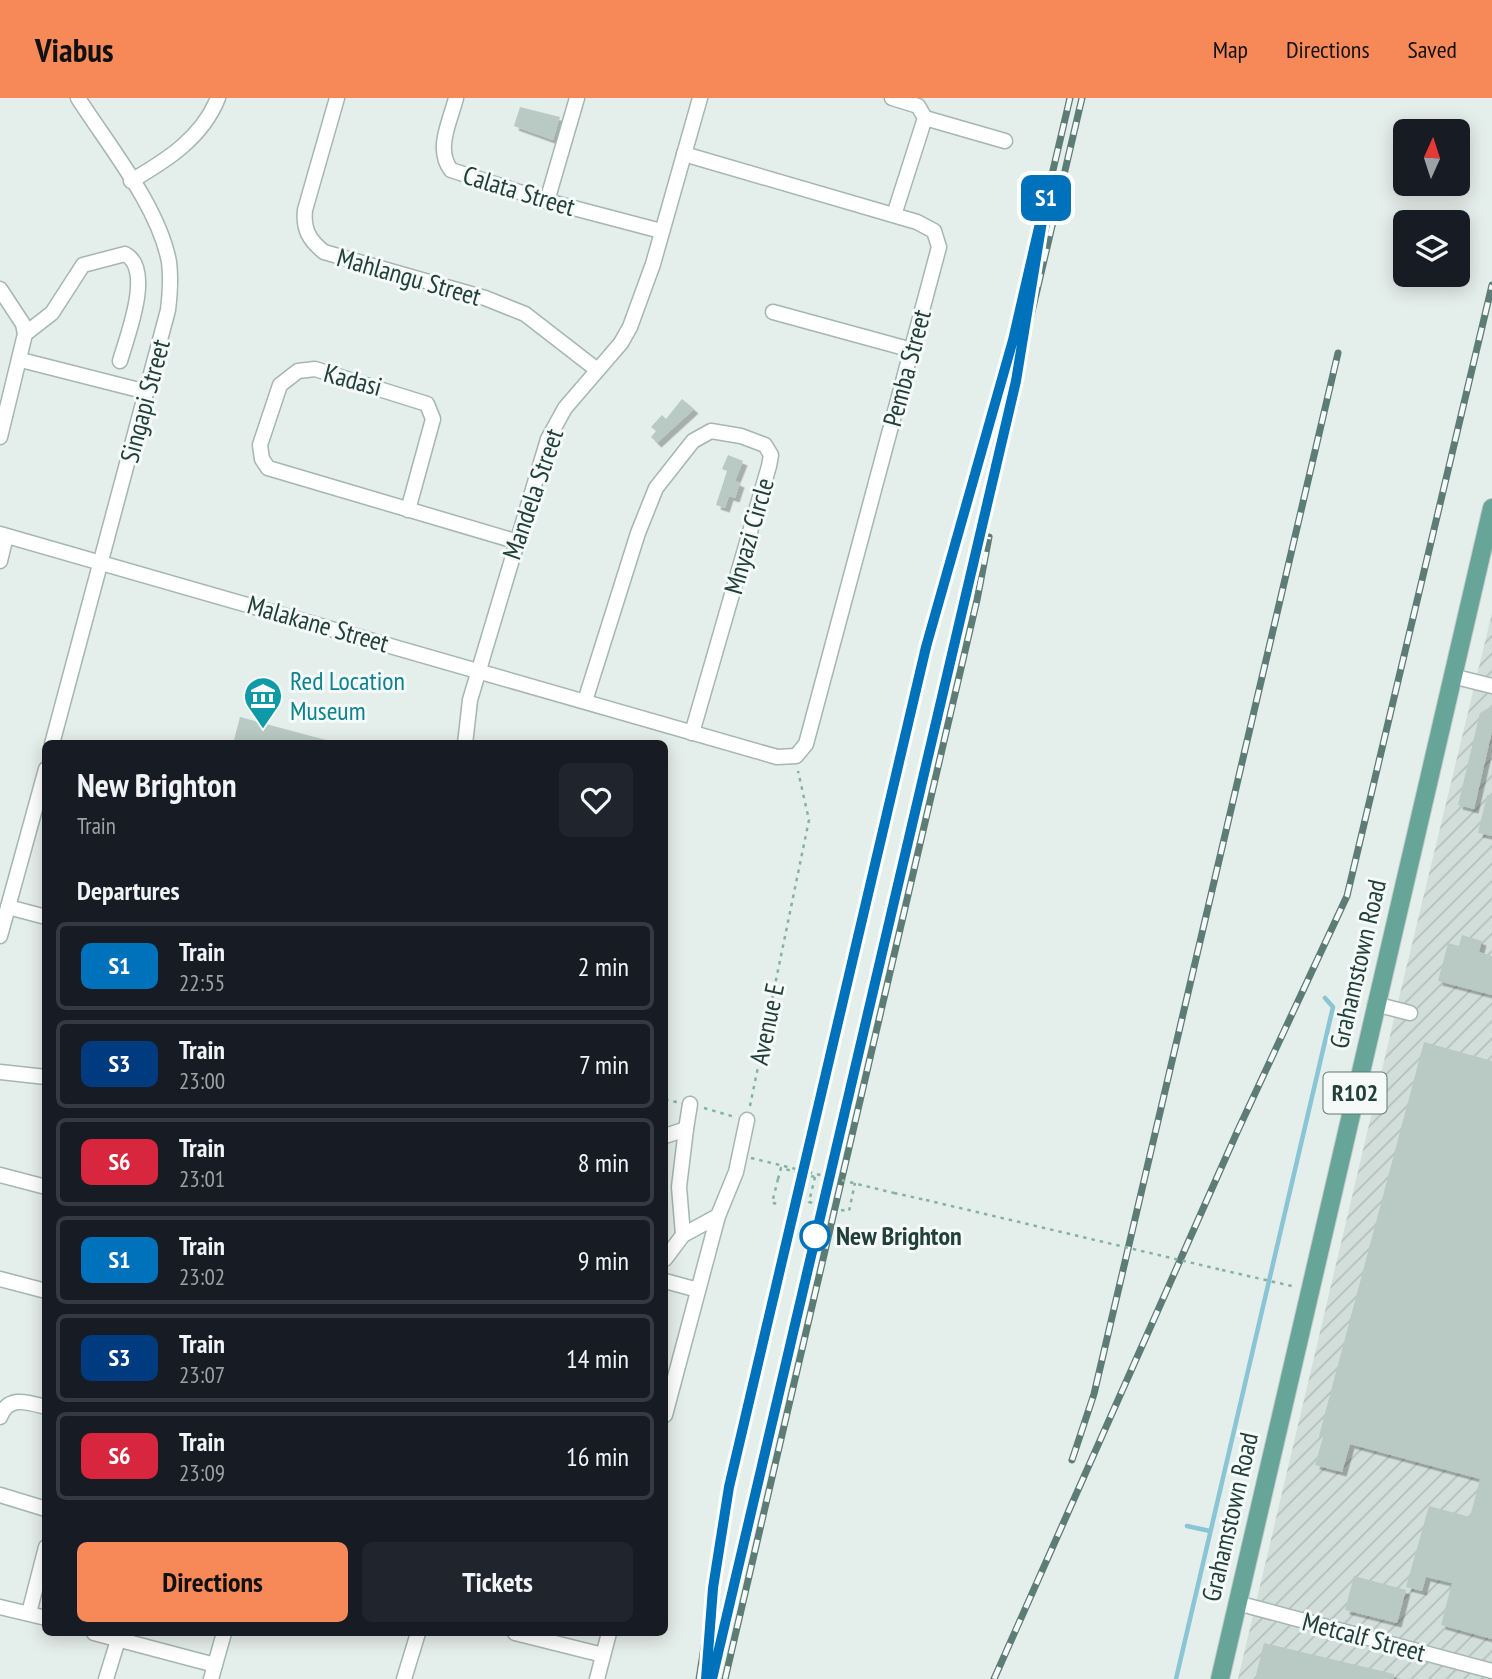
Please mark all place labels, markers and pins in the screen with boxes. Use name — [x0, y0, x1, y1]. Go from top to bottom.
place label: Red Location Museum — [290, 664, 405, 727]
museum icon: Red Location Museum — [242, 675, 284, 730]
place label: New Brighton — [836, 1219, 962, 1252]
marker: New Brighton — [800, 1221, 830, 1251]

